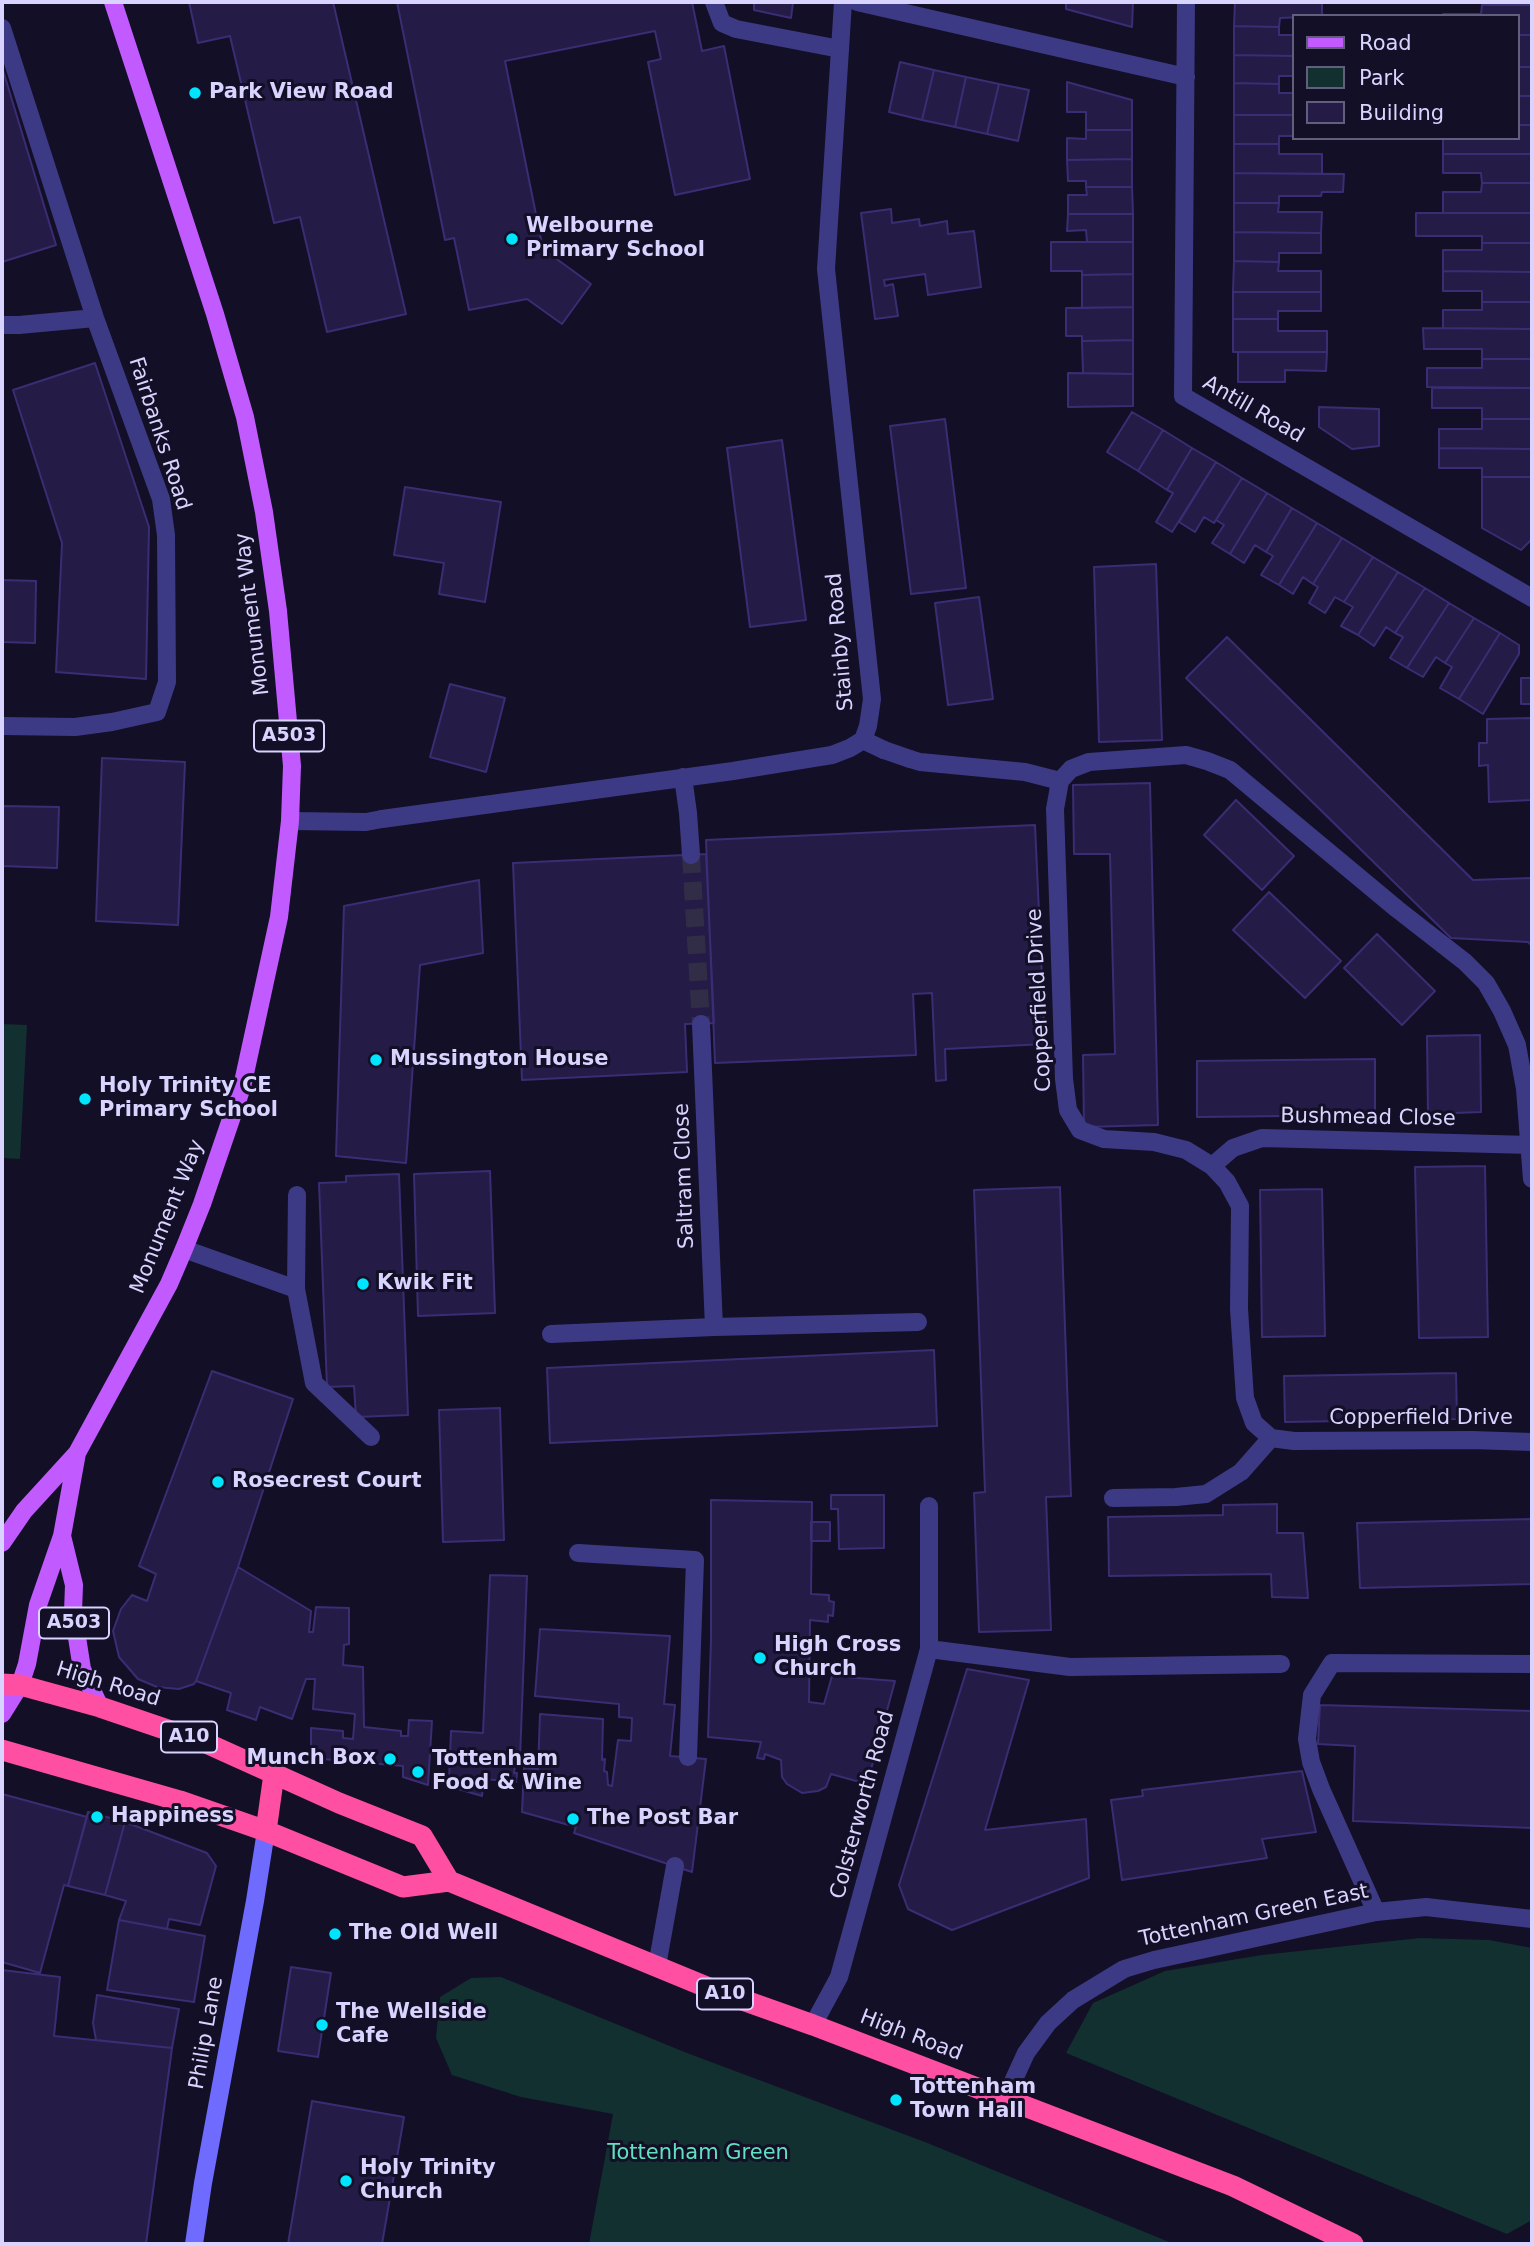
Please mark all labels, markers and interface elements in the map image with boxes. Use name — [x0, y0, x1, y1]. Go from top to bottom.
legend — [1292, 14, 1520, 140]
text: Road — [1359, 31, 1412, 55]
text: Park — [1359, 66, 1404, 90]
place label: Park View Road — [209, 80, 393, 106]
marker: Park View Road — [187, 85, 203, 101]
text: Building — [1359, 101, 1444, 125]
place label: Welbourne Primary School — [526, 214, 705, 264]
marker: Welbourne Primary School — [504, 231, 520, 247]
street label: Fairbanks Road — [122, 354, 196, 514]
street label: Antill Road — [1198, 371, 1308, 449]
street label: Monument Way — [231, 531, 275, 697]
street label: Stainby Road — [822, 572, 860, 712]
road number: A503 — [254, 720, 324, 751]
street label: Copperfield Drive — [1023, 908, 1057, 1092]
place label: Mussington House — [390, 1047, 608, 1073]
marker: Mussington House — [368, 1052, 384, 1068]
place label: Holy Trinity CE Primary School — [99, 1074, 278, 1124]
marker: Holy Trinity CE Primary School — [77, 1091, 93, 1107]
street label: Saltram Close — [670, 1103, 700, 1249]
street label: Bushmead Close — [1280, 1104, 1456, 1132]
street label: Monument Way — [126, 1136, 210, 1298]
place label: Kwik Fit — [377, 1271, 473, 1297]
marker: Kwik Fit — [355, 1276, 371, 1292]
street label: Copperfield Drive — [1329, 1406, 1513, 1432]
place label: Rosecrest Court — [232, 1469, 421, 1495]
marker: Rosecrest Court — [210, 1474, 226, 1490]
road number: A503 — [39, 1608, 109, 1638]
place label: High Cross Church — [774, 1633, 901, 1683]
marker: High Cross Church — [752, 1650, 768, 1666]
street label: High Road — [53, 1657, 163, 1713]
street label: Colsterworth Road — [826, 1708, 900, 1902]
road number: A10 — [161, 1722, 217, 1752]
place label: Munch Box — [247, 1746, 376, 1772]
place label: Tottenham Food & Wine — [432, 1747, 582, 1797]
marker: Munch Box — [382, 1751, 398, 1767]
marker: Tottenham Food & Wine — [410, 1764, 426, 1780]
place label: Happiness — [111, 1804, 234, 1830]
place label: The Post Bar — [587, 1806, 738, 1832]
marker: Happiness — [89, 1809, 105, 1825]
marker: The Post Bar — [565, 1811, 581, 1827]
street label: Tottenham Green East — [1137, 1879, 1371, 1953]
place label: The Old Well — [349, 1921, 498, 1947]
marker: The Old Well — [327, 1926, 343, 1942]
street label: Philip Lane — [185, 1975, 229, 2091]
road number: A10 — [697, 1978, 753, 2010]
place label: The Wellside Cafe — [336, 2000, 487, 2050]
street label: High Road — [856, 2005, 966, 2067]
marker: The Wellside Cafe — [314, 2017, 330, 2033]
place label: Tottenham Town Hall — [910, 2075, 1036, 2125]
marker: Tottenham Town Hall — [888, 2092, 904, 2108]
park label: Tottenham Green — [607, 2141, 789, 2167]
place label: Holy Trinity Church — [360, 2156, 496, 2206]
marker: Holy Trinity Church — [338, 2173, 354, 2189]

